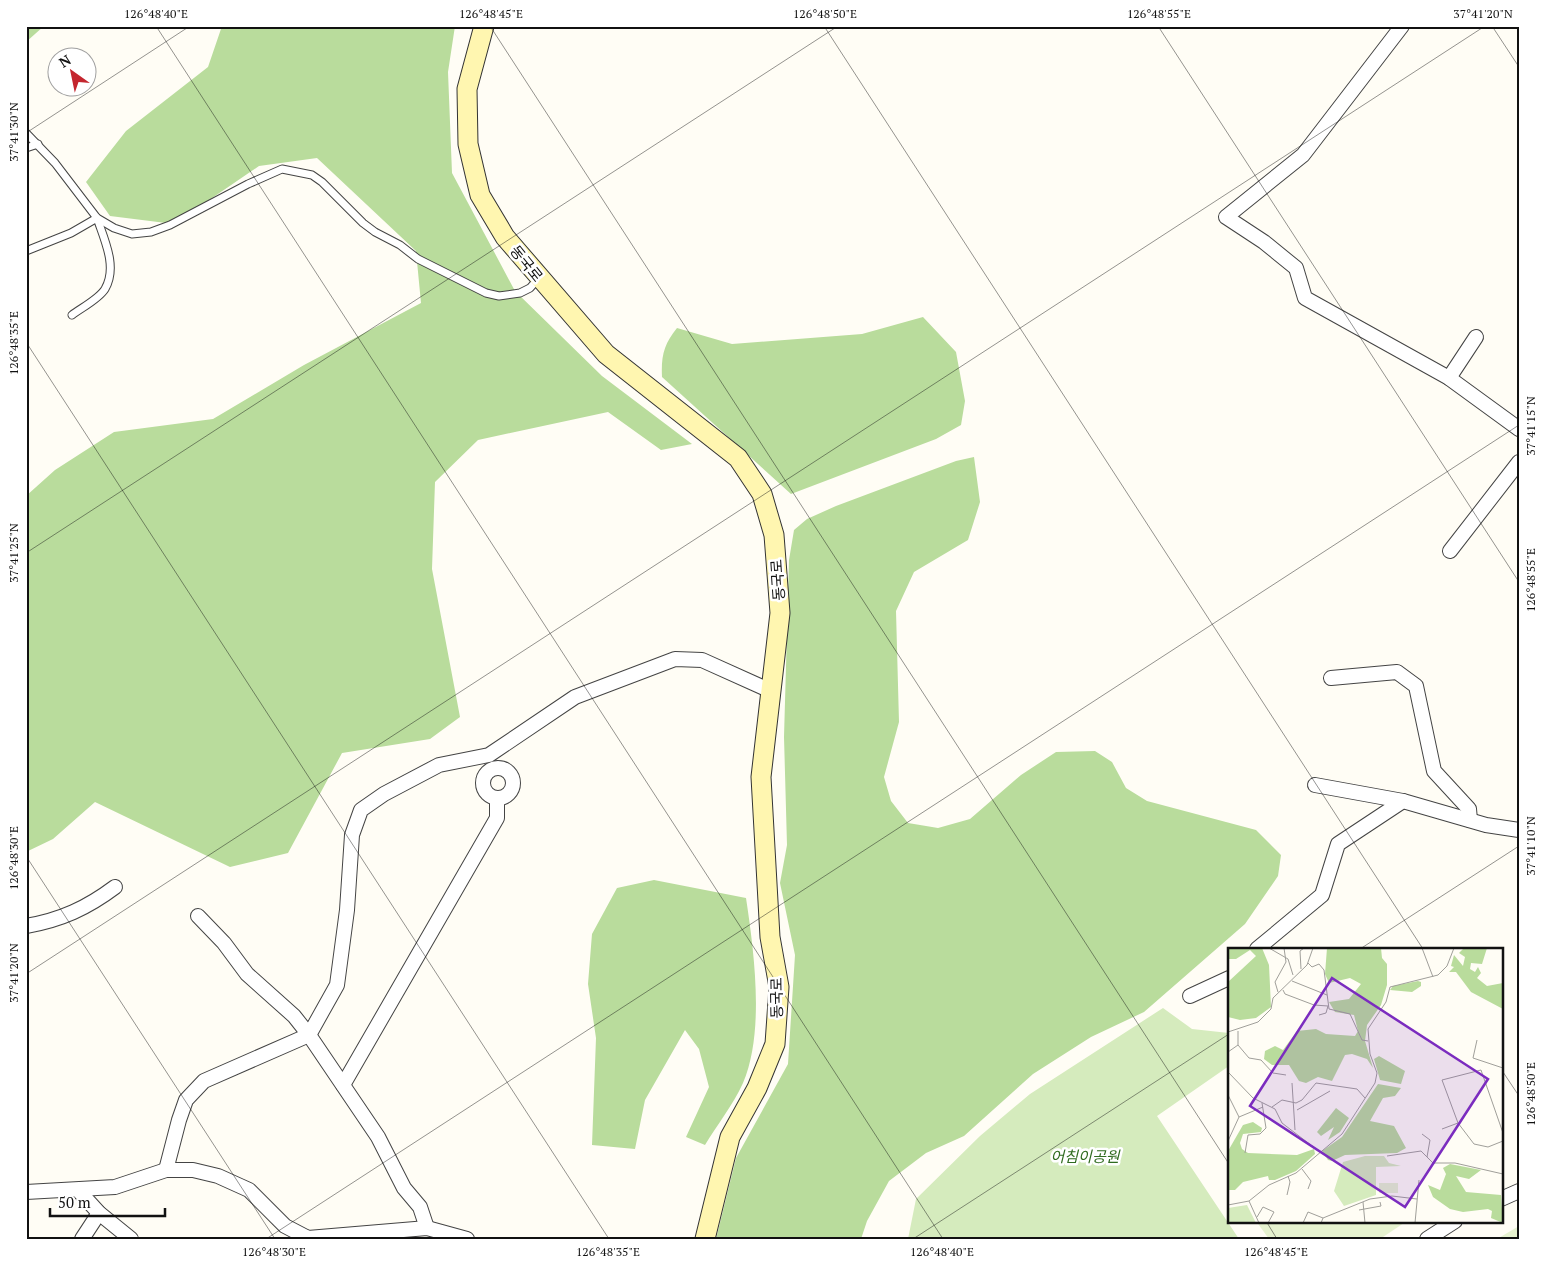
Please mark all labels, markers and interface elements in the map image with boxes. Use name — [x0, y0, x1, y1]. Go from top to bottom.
text: 126°48'40"E — [124, 6, 188, 21]
text: 126°48'45"E — [459, 6, 523, 21]
text: 126°48'50"E — [793, 6, 857, 21]
text: 126°48'55"E — [1127, 6, 1191, 21]
text: 37°41'20"N — [1453, 6, 1513, 21]
north arrow — [48, 48, 98, 98]
text: N — [55, 50, 75, 72]
text: 37°41'30"N — [6, 102, 21, 162]
street label: 동국로 — [506, 241, 548, 285]
text: 126°48'35"E — [6, 311, 21, 375]
text: 37°41'15"N — [1523, 396, 1538, 456]
text: 37°41'25"N — [6, 523, 21, 583]
text: 126°48'55"E — [1523, 548, 1538, 612]
street label: 동국로 — [766, 559, 788, 601]
text: 37°41'10"N — [1523, 816, 1538, 876]
text: 126°48'30"E — [6, 826, 21, 890]
text: 37°41'20"N — [6, 943, 21, 1003]
inset map — [1228, 948, 1502, 1222]
street label: 동국로 — [766, 977, 786, 1019]
text: 126°48'50"E — [1523, 1062, 1538, 1126]
park label: 어침이공원 — [1050, 1146, 1121, 1166]
scale bar — [50, 1185, 165, 1217]
text: 50 m — [58, 1192, 91, 1212]
text: 126°48'30"E — [242, 1244, 306, 1259]
text: 126°48'35"E — [576, 1244, 640, 1259]
text: 126°48'40"E — [910, 1244, 974, 1259]
text: 126°48'45"E — [1244, 1244, 1308, 1259]

